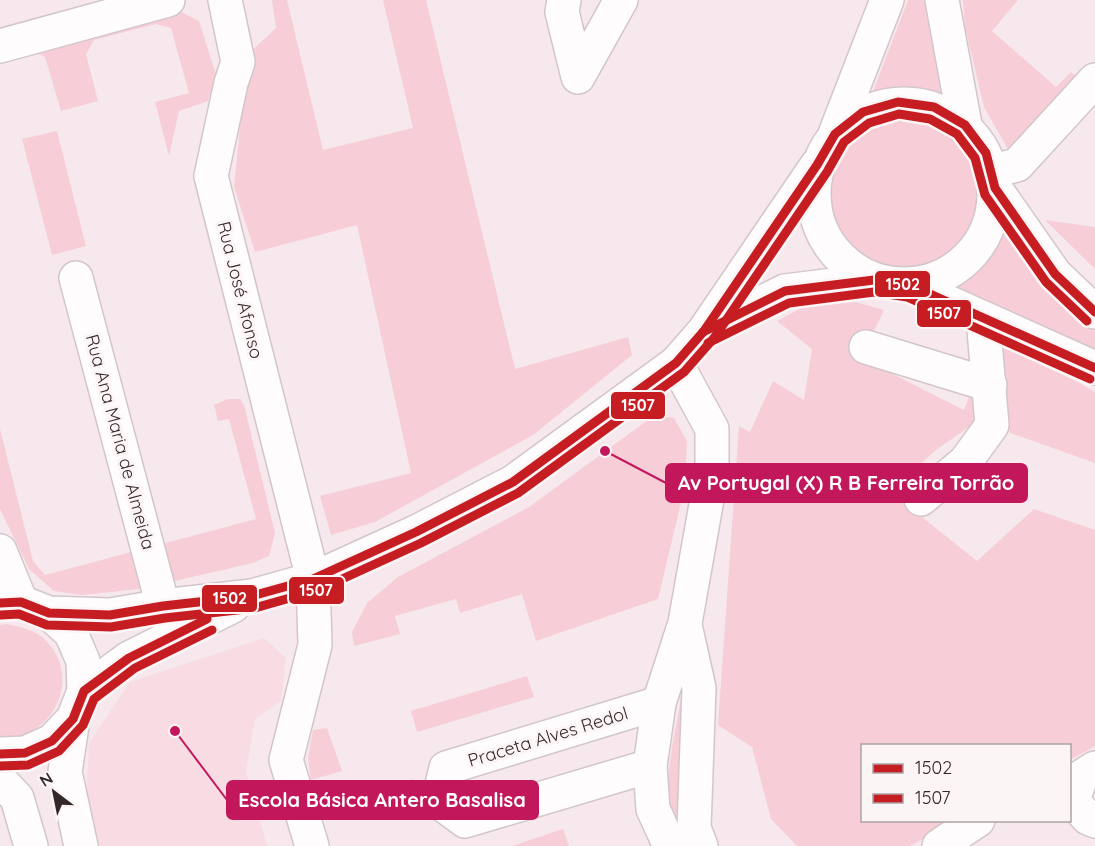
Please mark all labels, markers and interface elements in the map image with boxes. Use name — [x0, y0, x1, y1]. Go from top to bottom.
street label: Rua José Afonso — [212, 219, 269, 361]
line badge: 1502 — [874, 270, 931, 298]
text: 1502 — [886, 274, 920, 294]
line badge: 1507 — [916, 299, 972, 328]
text: 1507 — [927, 303, 961, 323]
street label: Rua Ana Maria de Almeida — [81, 332, 160, 552]
line badge: 1507 — [610, 391, 666, 420]
text: 1507 — [621, 395, 655, 415]
callout: Av Portugal (X) R B Ferreira Torrão — [666, 464, 1027, 502]
text: Av Portugal (X) R B Ferreira Torrão — [678, 470, 1014, 495]
line badge: 1507 — [288, 576, 345, 605]
text: 1507 — [299, 580, 333, 600]
line badge: 1502 — [201, 584, 258, 613]
text: 1502 — [213, 588, 247, 608]
street label: Praceta Alves Redol — [465, 701, 631, 772]
legend — [861, 744, 1071, 822]
text: 1502 — [915, 756, 952, 779]
north arrow — [24, 762, 84, 822]
text: N — [36, 768, 56, 791]
callout: Escola Básica Antero Basalisa — [227, 781, 538, 819]
text: 1507 — [915, 786, 950, 809]
text: Escola Básica Antero Basalisa — [238, 787, 526, 812]

